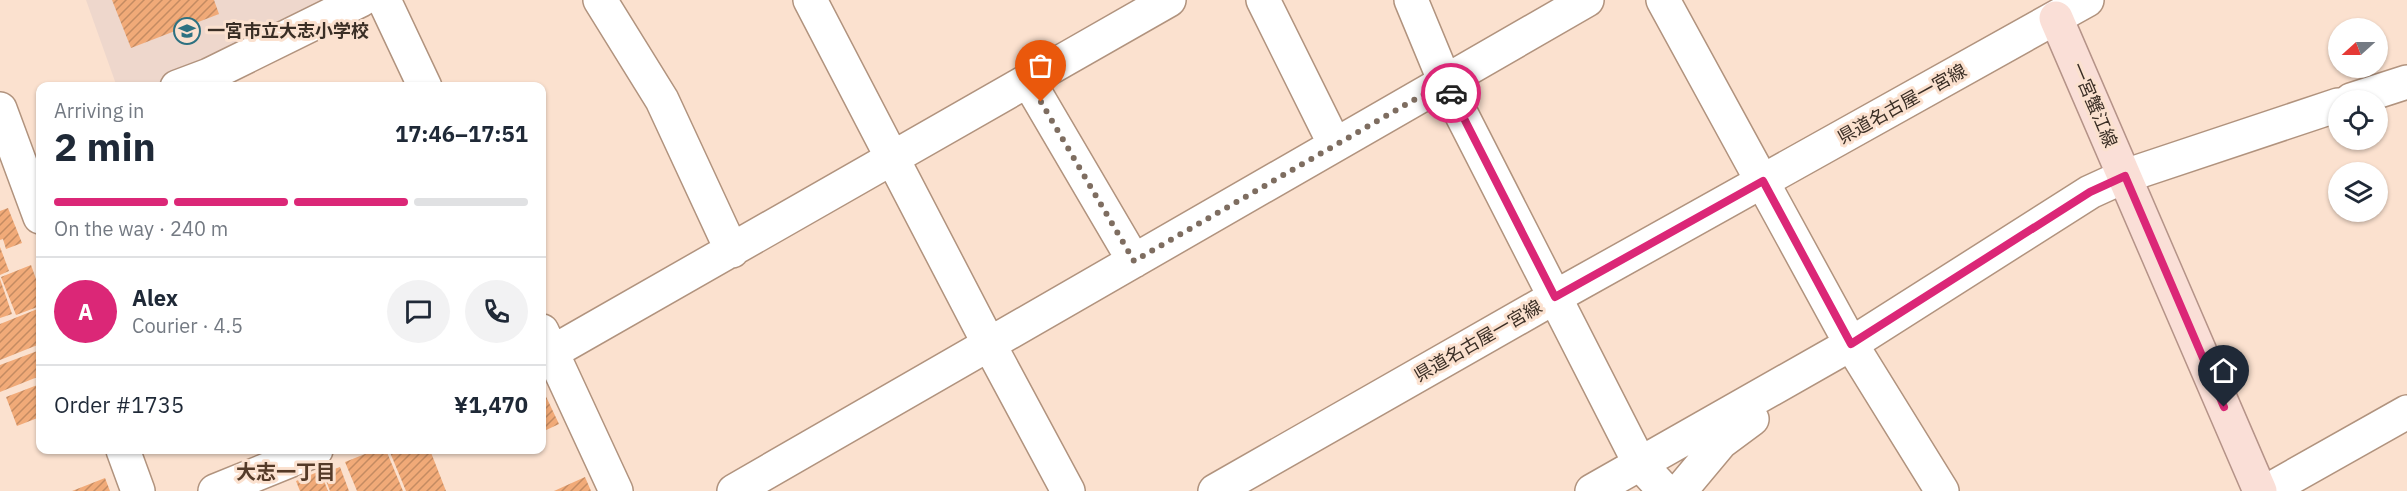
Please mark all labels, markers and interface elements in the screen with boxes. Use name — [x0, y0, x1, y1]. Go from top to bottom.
school or university icon: 一宮市立大志小学校 — [172, 16, 202, 46]
north arrow — [2328, 18, 2388, 78]
map controls — [2328, 18, 2388, 222]
place label: 一宮市立大志小学校 — [207, 19, 369, 42]
pin — [1015, 40, 1066, 102]
icon: bag — [1024, 49, 1057, 82]
street label: 県道名古屋一宮線 — [1833, 59, 1970, 149]
street label: 一宮蟹江線 — [2066, 59, 2123, 151]
courier — [1421, 63, 1481, 123]
icon: car — [1435, 77, 1468, 110]
button: locate — [2328, 90, 2388, 150]
text: Arriving in — [54, 97, 144, 124]
text: 17:46–17:51 — [395, 119, 528, 148]
text: 2 min — [54, 121, 156, 172]
button: layers — [2328, 162, 2388, 222]
text: On the way · 240 m — [54, 215, 228, 242]
button: chat — [387, 280, 450, 343]
button: phone — [465, 280, 528, 343]
text: Alex — [132, 283, 178, 312]
street label: 県道名古屋一宮線 — [1410, 295, 1546, 387]
text: A — [78, 297, 93, 326]
text: Courier · 4.5 — [132, 312, 243, 339]
pin — [2198, 345, 2249, 407]
icon: home — [2207, 354, 2240, 387]
text: Order #1735 — [54, 390, 184, 419]
text: ¥1,470 — [454, 390, 528, 419]
district label: 大志一丁目 — [236, 458, 336, 485]

